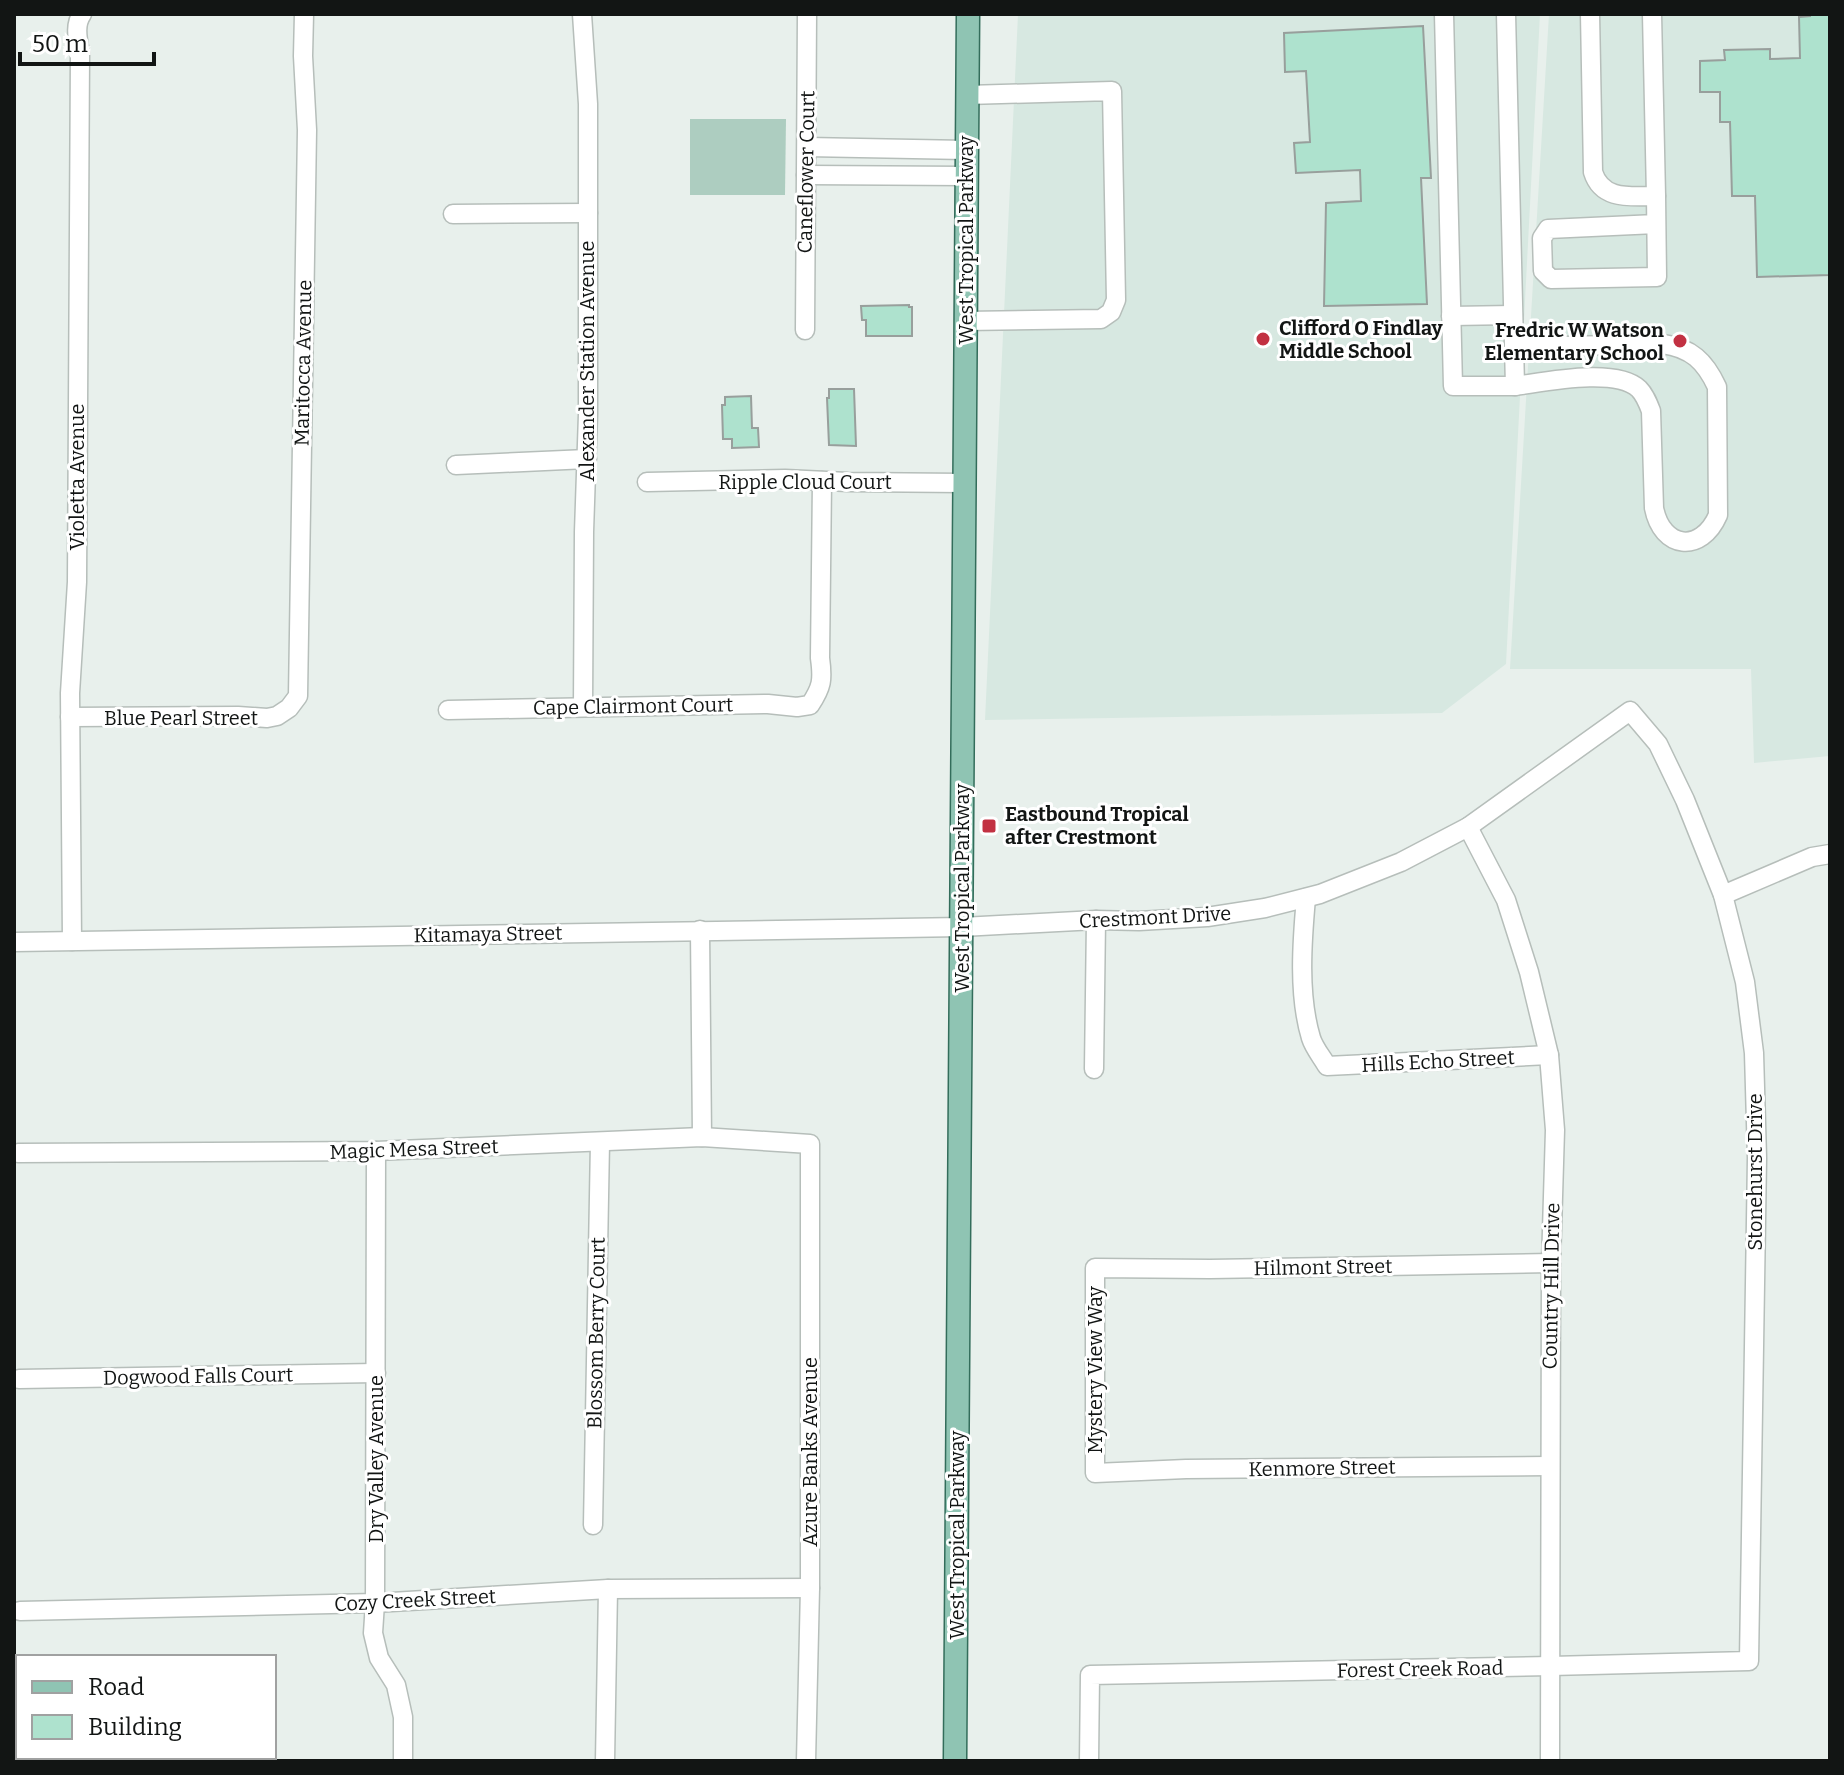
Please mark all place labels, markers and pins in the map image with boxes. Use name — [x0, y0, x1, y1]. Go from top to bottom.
place label: Clifford O Findlay Middle School — [1279, 316, 1444, 363]
place label: Fredric W Watson Elementary School — [1484, 318, 1664, 365]
marker: Clifford O Findlay Middle School — [1254, 330, 1272, 348]
marker: Fredric W Watson Elementary School — [1671, 332, 1689, 350]
place label: Eastbound Tropical after Crestmont — [1005, 802, 1189, 849]
marker: Eastbound Tropical after Crestmont — [980, 817, 998, 835]

